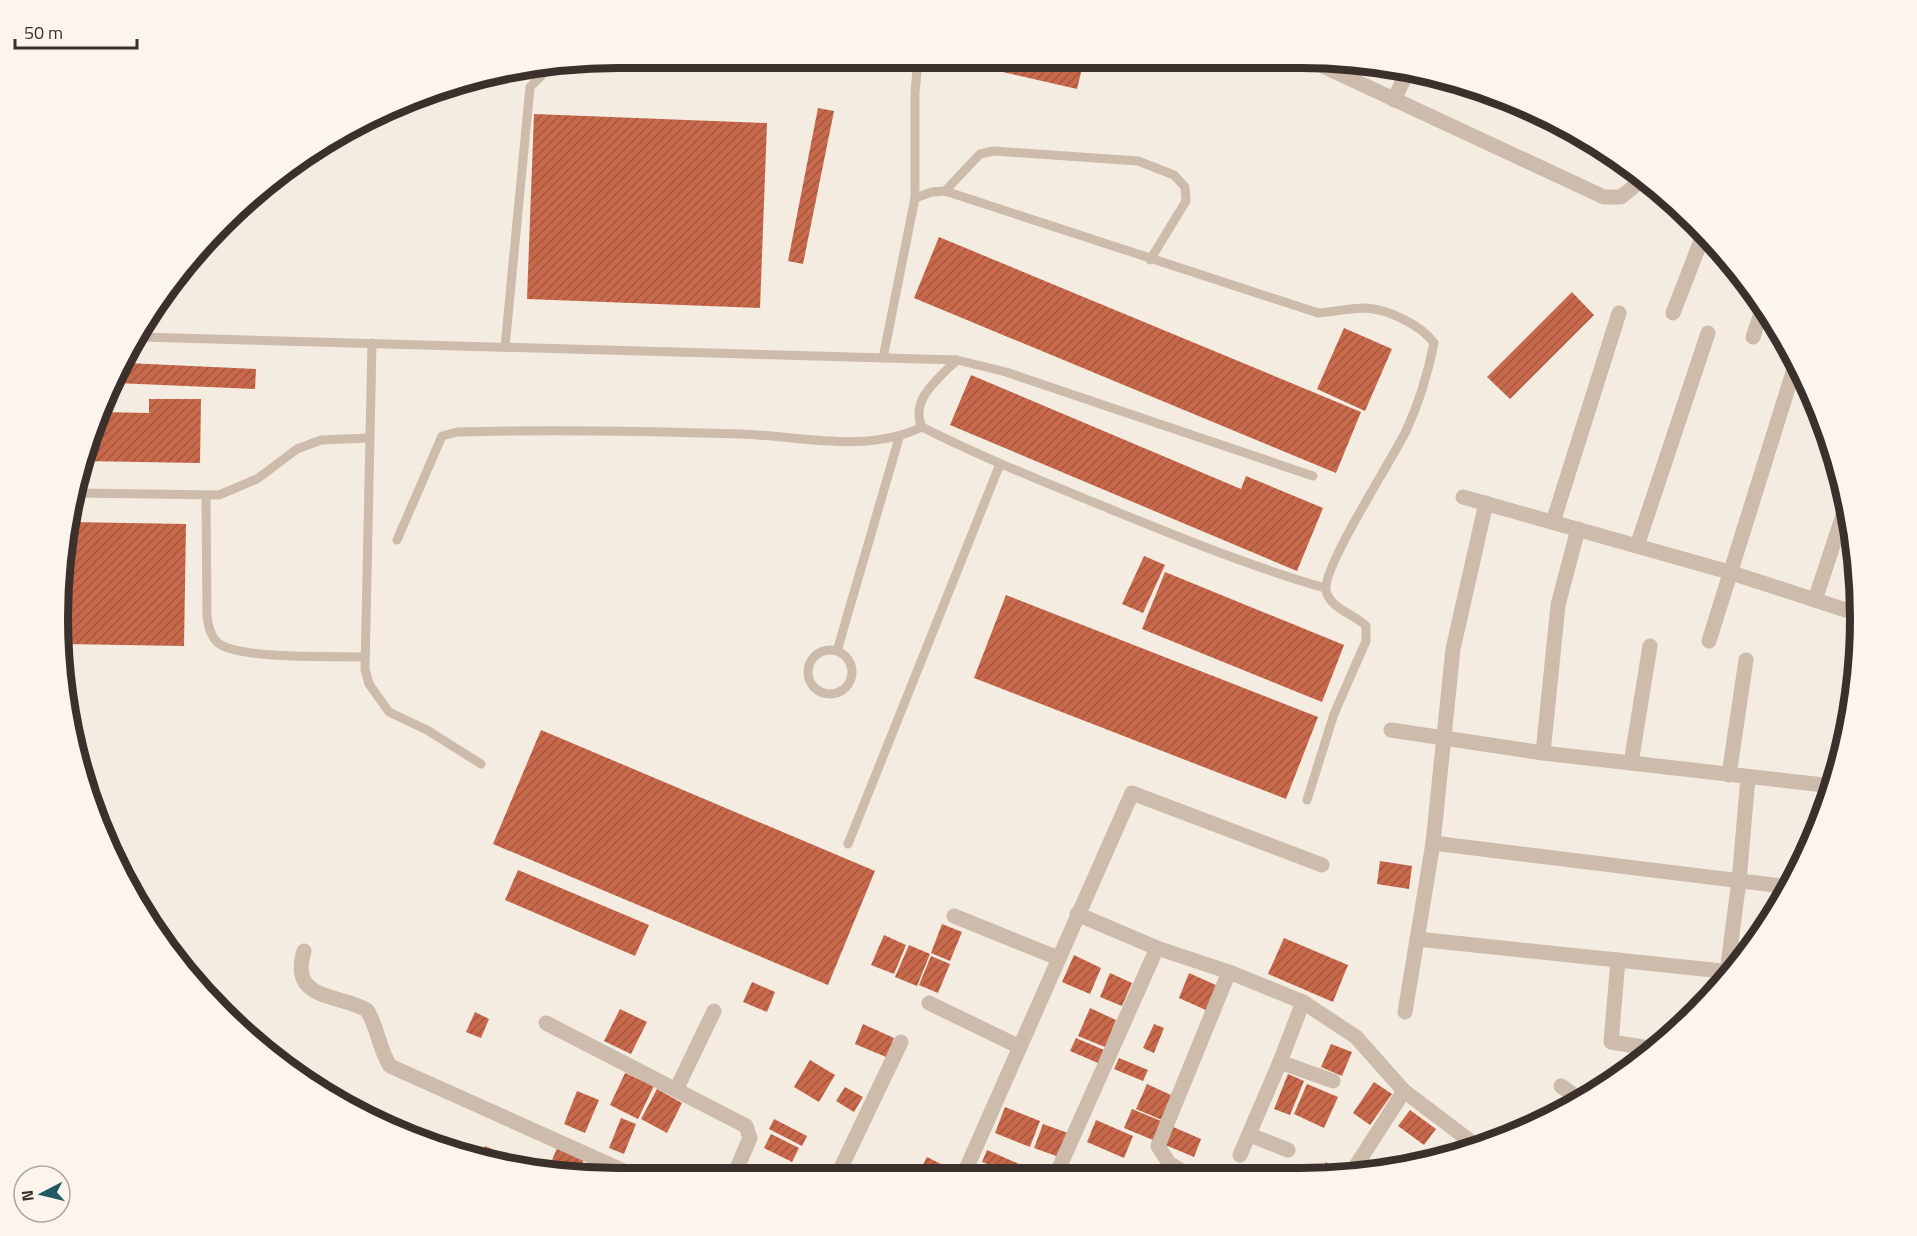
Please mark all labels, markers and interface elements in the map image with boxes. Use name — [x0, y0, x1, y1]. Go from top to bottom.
scale bar — [15, 12, 136, 50]
text: 50 m — [24, 19, 63, 46]
north arrow — [12, 1164, 72, 1224]
text: N — [15, 1189, 40, 1203]

